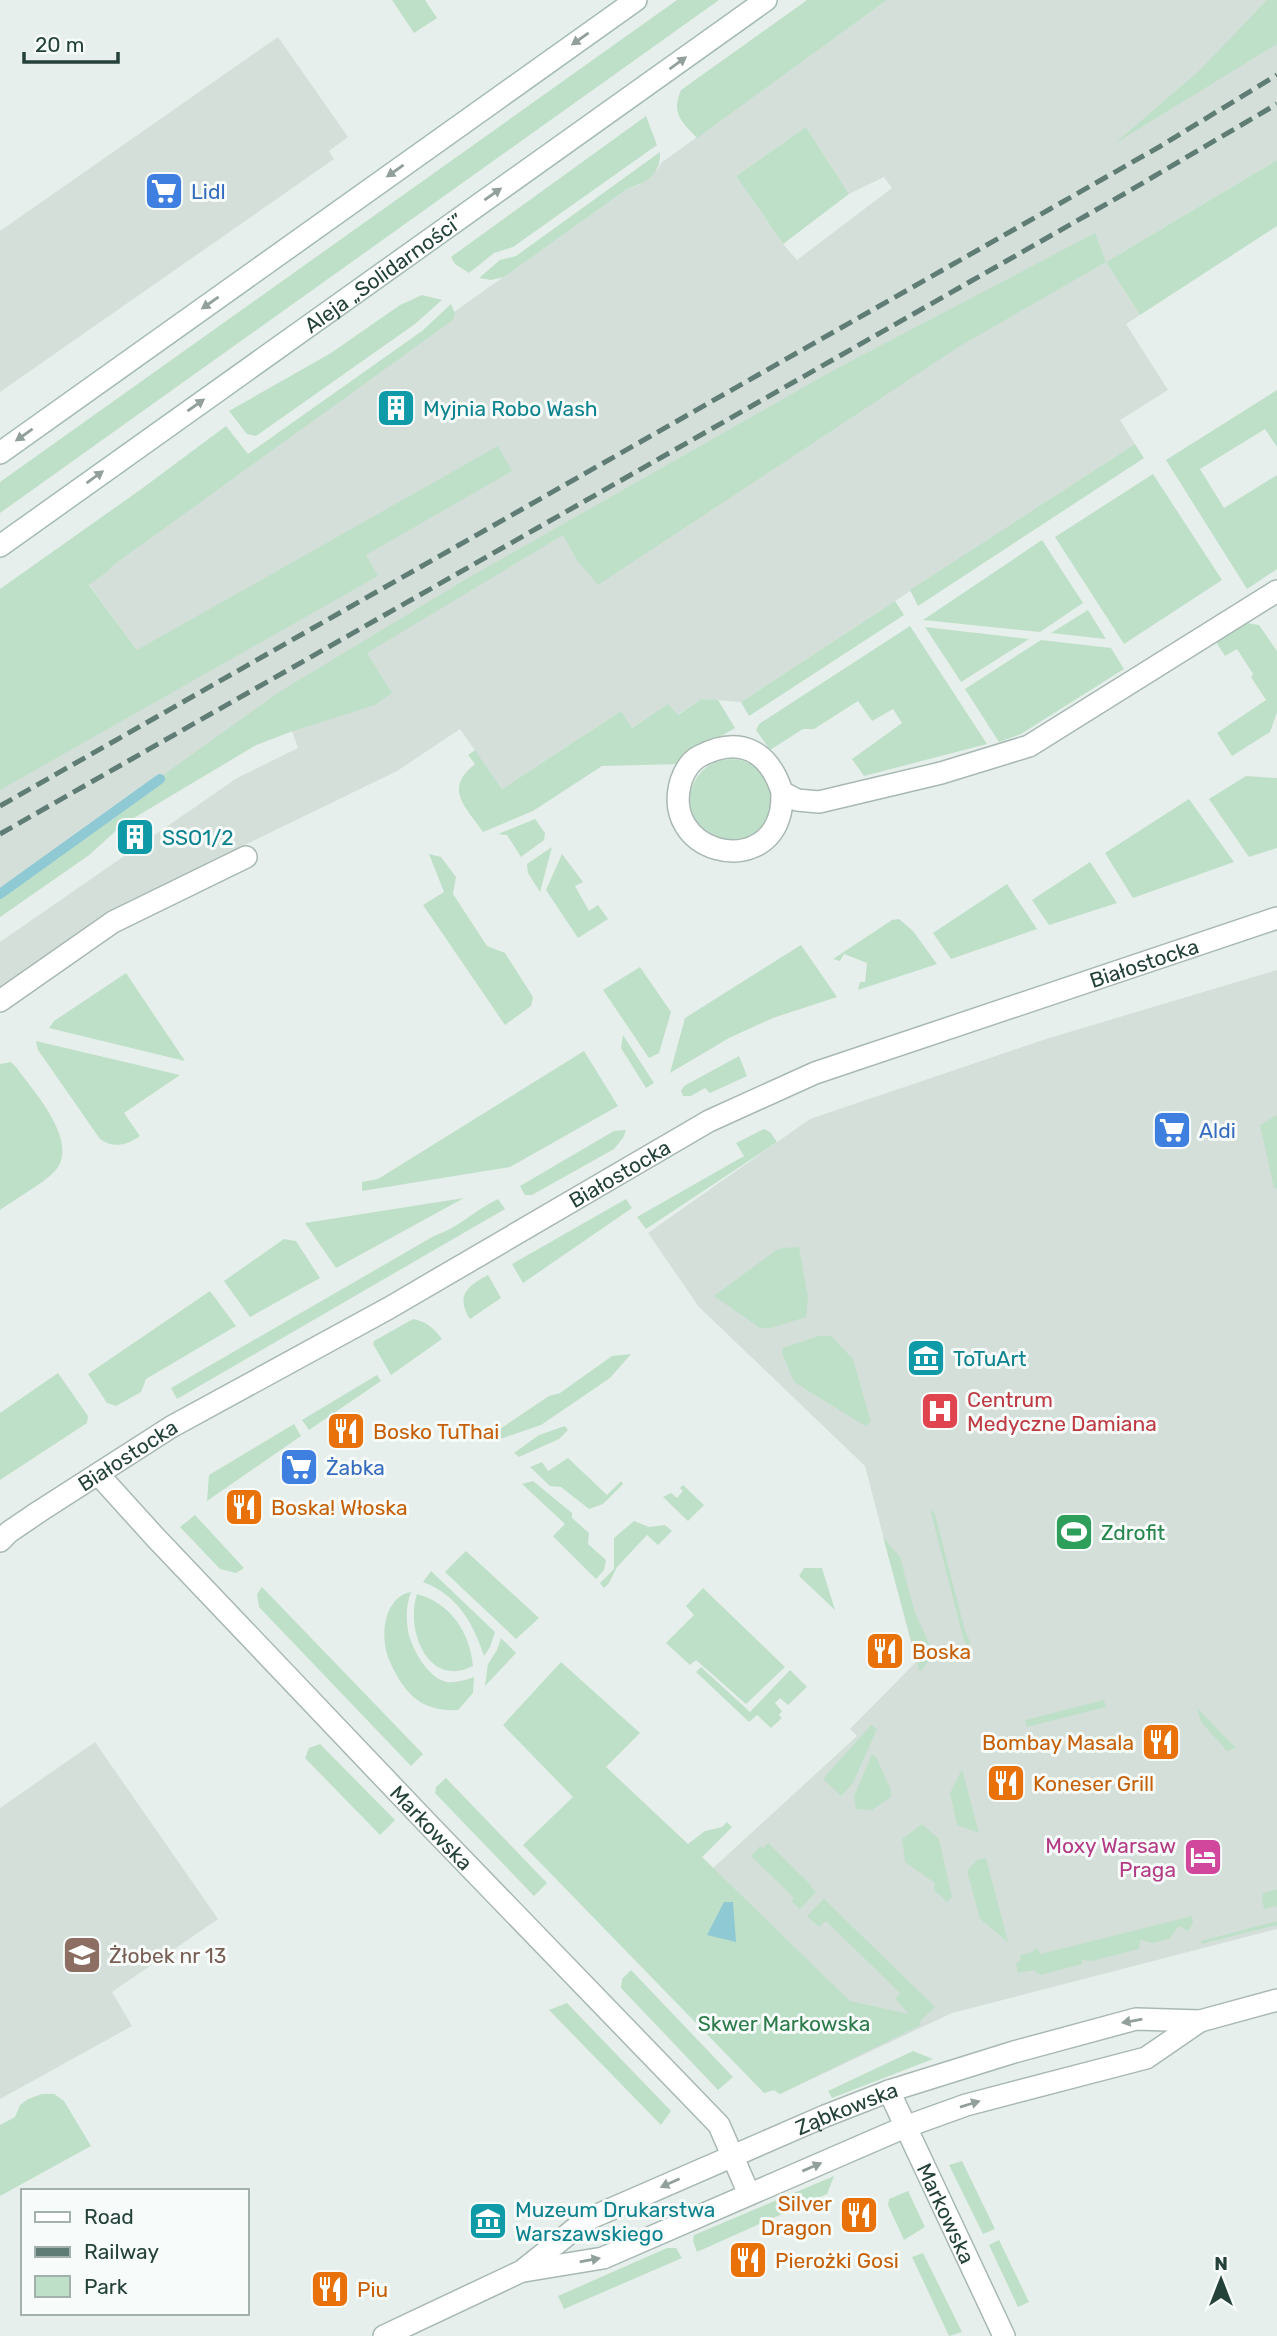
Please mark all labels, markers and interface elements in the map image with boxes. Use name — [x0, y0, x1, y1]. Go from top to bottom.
scale bar — [24, 21, 119, 65]
text: 20 m — [35, 32, 84, 57]
one-way arrow — [571, 32, 589, 46]
one-way arrow — [669, 56, 687, 70]
one-way arrow — [386, 164, 404, 178]
supermarket icon: Lidl — [143, 170, 185, 212]
place label: Lidl — [191, 179, 226, 204]
one-way arrow — [484, 188, 502, 202]
street label: Aleja „Solidarności” — [299, 208, 468, 338]
one-way arrow — [201, 296, 219, 310]
building icon: Myjnia Robo Wash — [375, 387, 417, 429]
place label: Myjnia Robo Wash — [423, 396, 598, 421]
one-way arrow — [187, 398, 205, 412]
one-way arrow — [15, 428, 33, 442]
one-way arrow — [86, 470, 104, 484]
building icon: SSO1/2 — [114, 816, 156, 858]
place label: SSO1/2 — [162, 825, 234, 850]
street label: Białostocka — [1086, 933, 1202, 993]
supermarket icon: Aldi — [1151, 1109, 1193, 1151]
place label: Aldi — [1199, 1118, 1236, 1143]
street label: Białostocka — [564, 1134, 675, 1213]
museum icon: ToTuArt — [905, 1337, 947, 1379]
place label: ToTuArt — [953, 1346, 1027, 1371]
place label: Centrum Medyczne Damiana — [967, 1387, 1157, 1436]
hospital icon: Centrum Medyczne Damiana — [919, 1390, 961, 1432]
restaurant icon: Bosko TuThai — [325, 1410, 367, 1452]
street label: Białostocka — [73, 1414, 182, 1496]
place label: Bosko TuThai — [373, 1419, 499, 1444]
supermarket icon: Żabka — [278, 1446, 320, 1488]
place label: Żabka — [326, 1455, 385, 1480]
restaurant icon: Boska! Włoska — [223, 1486, 265, 1528]
place label: Boska! Włoska — [271, 1495, 408, 1520]
sports icon: Zdrofit — [1053, 1511, 1095, 1553]
place label: Zdrofit — [1101, 1520, 1165, 1545]
restaurant icon: Boska — [864, 1630, 906, 1672]
place label: Boska — [912, 1639, 971, 1664]
restaurant icon: Bombay Masala — [1140, 1721, 1182, 1763]
place label: Bombay Masala — [982, 1730, 1134, 1755]
restaurant icon: Koneser Grill — [985, 1762, 1027, 1804]
place label: Koneser Grill — [1033, 1771, 1154, 1796]
street label: Markowska — [385, 1780, 478, 1875]
place label: Moxy Warsaw Praga — [1045, 1833, 1176, 1882]
hotel icon: Moxy Warsaw Praga — [1182, 1836, 1224, 1878]
school or university icon: Żłobek nr 13 — [61, 1934, 103, 1976]
place label: Żłobek nr 13 — [109, 1943, 226, 1968]
park label: Skwer Markowska — [698, 2011, 870, 2036]
one-way arrow — [1121, 2016, 1143, 2027]
street label: Ząbkowska — [791, 2077, 901, 2140]
one-way arrow — [959, 2099, 980, 2109]
street label: Markowska — [912, 2159, 981, 2267]
one-way arrow — [801, 2162, 822, 2173]
one-way arrow — [660, 2177, 680, 2189]
legend — [21, 2189, 248, 2315]
place label: Silver Dragon — [761, 2191, 832, 2240]
restaurant icon: Silver Dragon — [838, 2194, 880, 2236]
place label: Muzeum Drukarstwa Warszawskiego — [515, 2197, 715, 2246]
museum icon: Muzeum Drukarstwa Warszawskiego — [467, 2200, 509, 2242]
text: Road — [84, 2204, 134, 2229]
text: Railway — [84, 2239, 159, 2264]
restaurant icon: Pierożki Gosi — [727, 2239, 769, 2281]
north arrow — [1186, 2245, 1256, 2315]
place label: Pierożki Gosi — [775, 2248, 899, 2273]
text: N — [1214, 2252, 1228, 2275]
one-way arrow — [579, 2254, 601, 2265]
restaurant icon: Piu — [309, 2268, 351, 2310]
text: Park — [84, 2274, 128, 2299]
place label: Piu — [357, 2277, 388, 2302]

